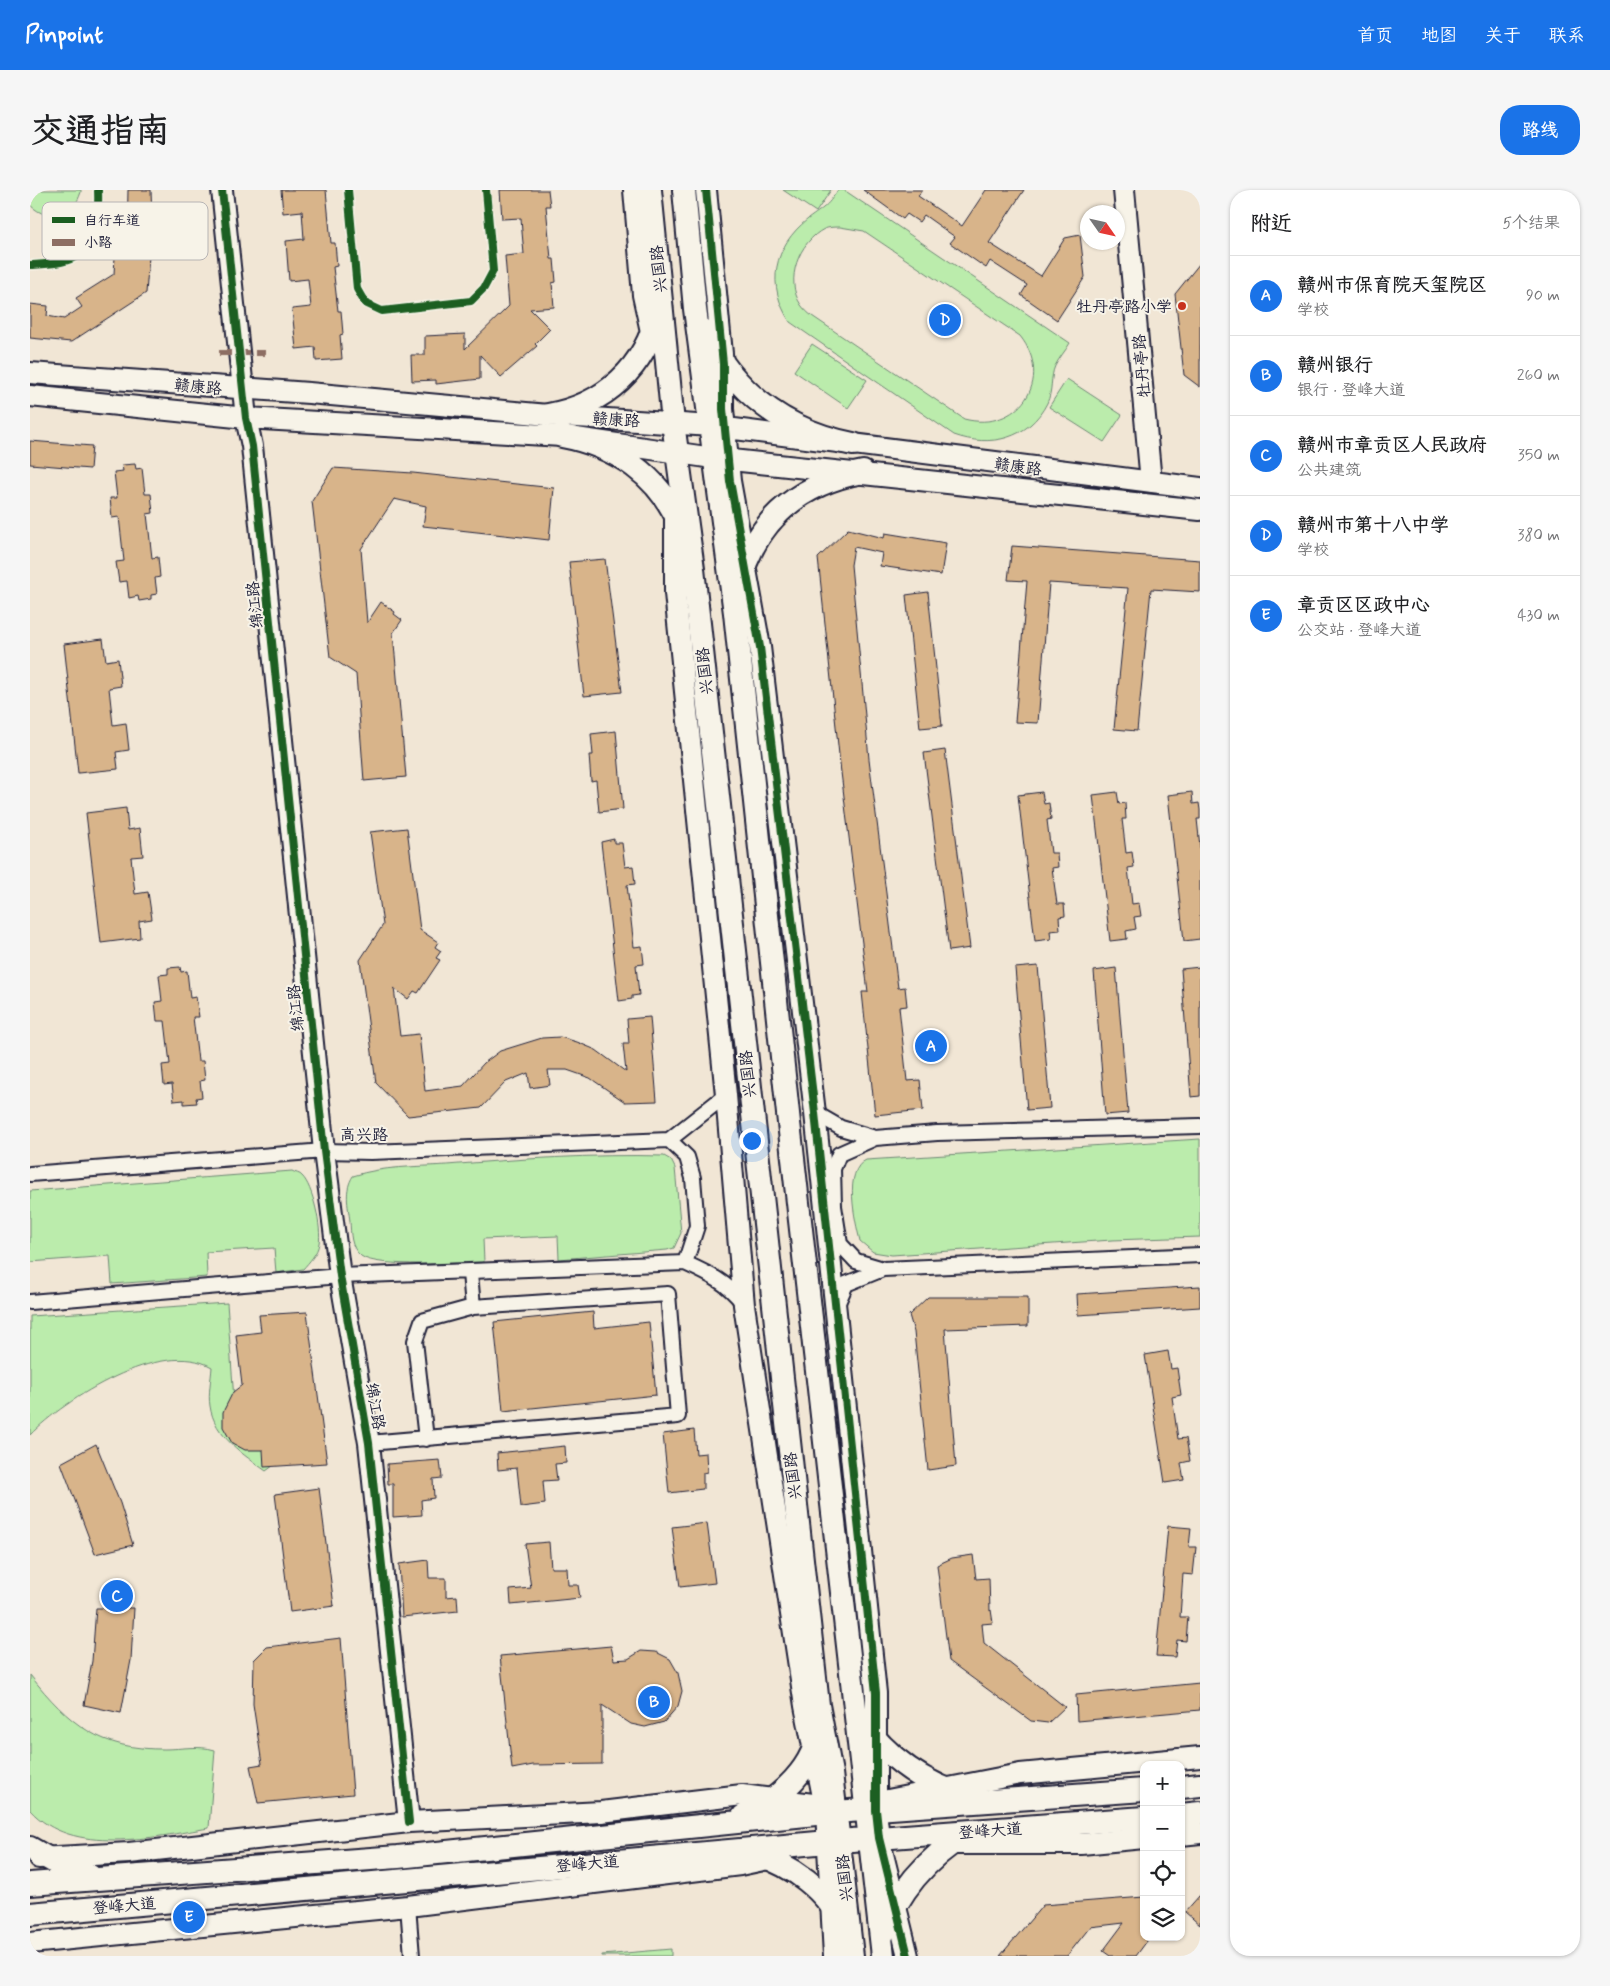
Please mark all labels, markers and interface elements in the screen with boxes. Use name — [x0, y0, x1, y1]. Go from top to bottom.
text: Pinpoint — [25, 20, 103, 51]
text: 首页 — [1357, 24, 1393, 48]
text: 地图 — [1421, 24, 1457, 48]
text: 关于 — [1485, 24, 1521, 48]
text: 联系 — [1549, 24, 1585, 48]
button: 路线 — [1500, 105, 1580, 155]
text: 交通指南 — [30, 109, 170, 155]
legend — [42, 202, 208, 260]
north arrow — [1080, 205, 1125, 250]
text: 附近 — [1250, 210, 1292, 238]
text: 自行车道 — [84, 212, 140, 230]
text: 5个结果 — [1502, 213, 1560, 234]
text: 小路 — [84, 234, 112, 252]
street label: 兴国路 — [647, 244, 672, 294]
text: 赣州市保育院天玺院区 — [1297, 273, 1487, 298]
text: A — [1261, 285, 1271, 306]
text: 90 m — [1526, 285, 1560, 306]
place label: 牡丹亭路小学 — [1076, 297, 1172, 318]
marker: 牡丹亭路小学 — [1176, 300, 1188, 312]
text: 学校 — [1297, 300, 1329, 321]
pin: D — [929, 301, 961, 339]
street label: 牡丹亭路 — [1129, 333, 1156, 399]
text: 赣州银行 — [1297, 353, 1373, 378]
text: B — [1261, 365, 1271, 386]
text: 260 m — [1517, 365, 1560, 386]
street label: 赣康路 — [173, 375, 223, 400]
text: 银行 · 登峰大道 — [1297, 380, 1405, 401]
street label: 赣康路 — [591, 409, 640, 432]
text: 赣州市章贡区人民政府 — [1297, 433, 1487, 458]
text: C — [1260, 445, 1272, 466]
text: 350 m — [1518, 445, 1560, 466]
street label: 赣康路 — [993, 454, 1043, 481]
text: 公共建筑 — [1297, 460, 1361, 481]
text: 赣州市第十八中学 — [1297, 513, 1449, 538]
text: D — [1260, 525, 1272, 546]
text: 380 m — [1517, 525, 1560, 546]
text: 学校 — [1297, 540, 1329, 561]
street label: 绵江路 — [243, 580, 268, 630]
text: 章贡区区政中心 — [1297, 593, 1430, 618]
text: E — [1261, 605, 1271, 626]
text: 430 m — [1517, 605, 1560, 626]
text: 公交站 · 登峰大道 — [1297, 620, 1421, 641]
street label: 兴国路 — [693, 646, 718, 696]
street label: 绵江路 — [284, 983, 309, 1033]
pin: A — [915, 1027, 947, 1065]
street label: 兴国路 — [736, 1049, 761, 1099]
street label: 高兴路 — [340, 1125, 388, 1146]
your location — [739, 1128, 765, 1154]
street label: 绵江路 — [360, 1381, 389, 1432]
street label: 兴国路 — [780, 1451, 807, 1501]
pin: C — [101, 1577, 133, 1615]
pin: B — [638, 1683, 670, 1721]
map controls — [1140, 1761, 1185, 1941]
button: + — [1140, 1761, 1185, 1806]
button: − — [1140, 1806, 1185, 1851]
street label: 登峰大道 — [957, 1819, 1023, 1844]
street label: 登峰大道 — [554, 1851, 620, 1878]
button: locate — [1140, 1851, 1185, 1896]
street label: 兴国路 — [833, 1853, 858, 1903]
street label: 登峰大道 — [91, 1893, 157, 1920]
button: layers — [1140, 1896, 1185, 1941]
pin: E — [173, 1898, 205, 1936]

